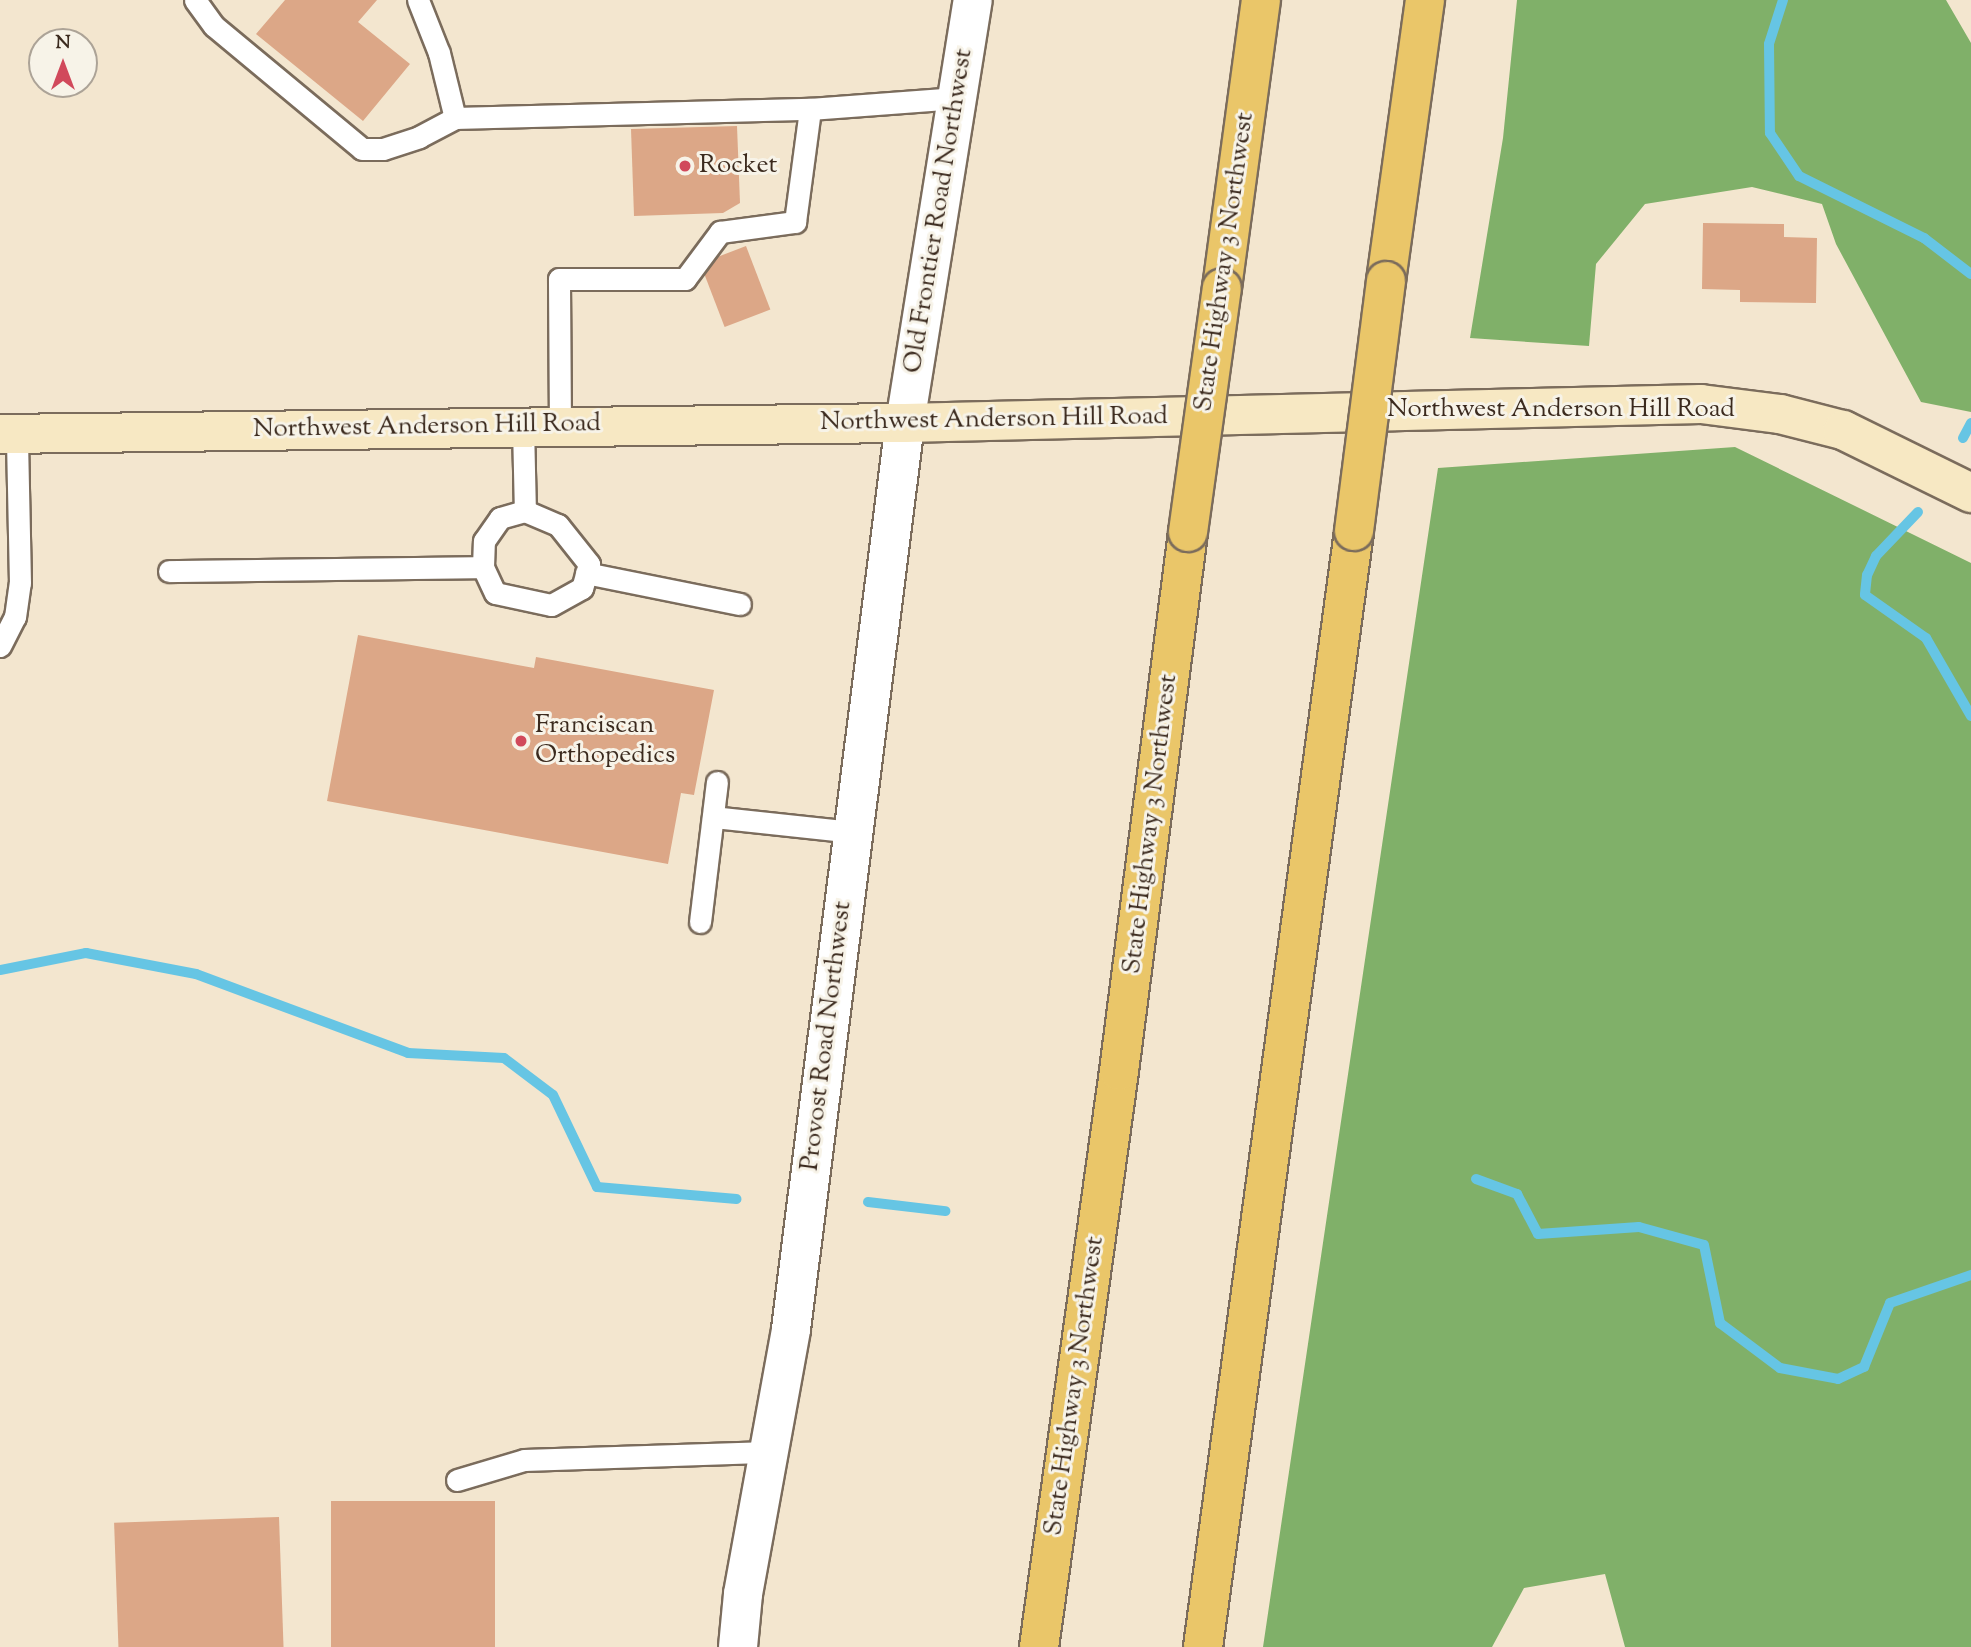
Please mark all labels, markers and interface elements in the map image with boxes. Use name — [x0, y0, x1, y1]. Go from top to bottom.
north arrow — [28, 28, 98, 98]
text: N — [55, 30, 71, 57]
street label: Old Frontier Road Northwest — [898, 46, 980, 376]
street label: State Highway 3 Northwest — [1189, 110, 1261, 414]
place label: Rocket — [699, 150, 777, 182]
marker: Rocket — [677, 158, 693, 174]
street label: Northwest Anderson Hill Road — [1387, 394, 1735, 426]
street label: Northwest Anderson Hill Road — [820, 401, 1168, 439]
street label: Northwest Anderson Hill Road — [253, 408, 601, 446]
street label: State Highway 3 Northwest — [1117, 672, 1185, 976]
place label: Franciscan Orthopedics — [535, 710, 675, 772]
marker: Franciscan Orthopedics — [513, 733, 529, 749]
street label: Provost Road Northwest — [795, 899, 859, 1173]
street label: State Highway 3 Northwest — [1039, 1234, 1111, 1538]

